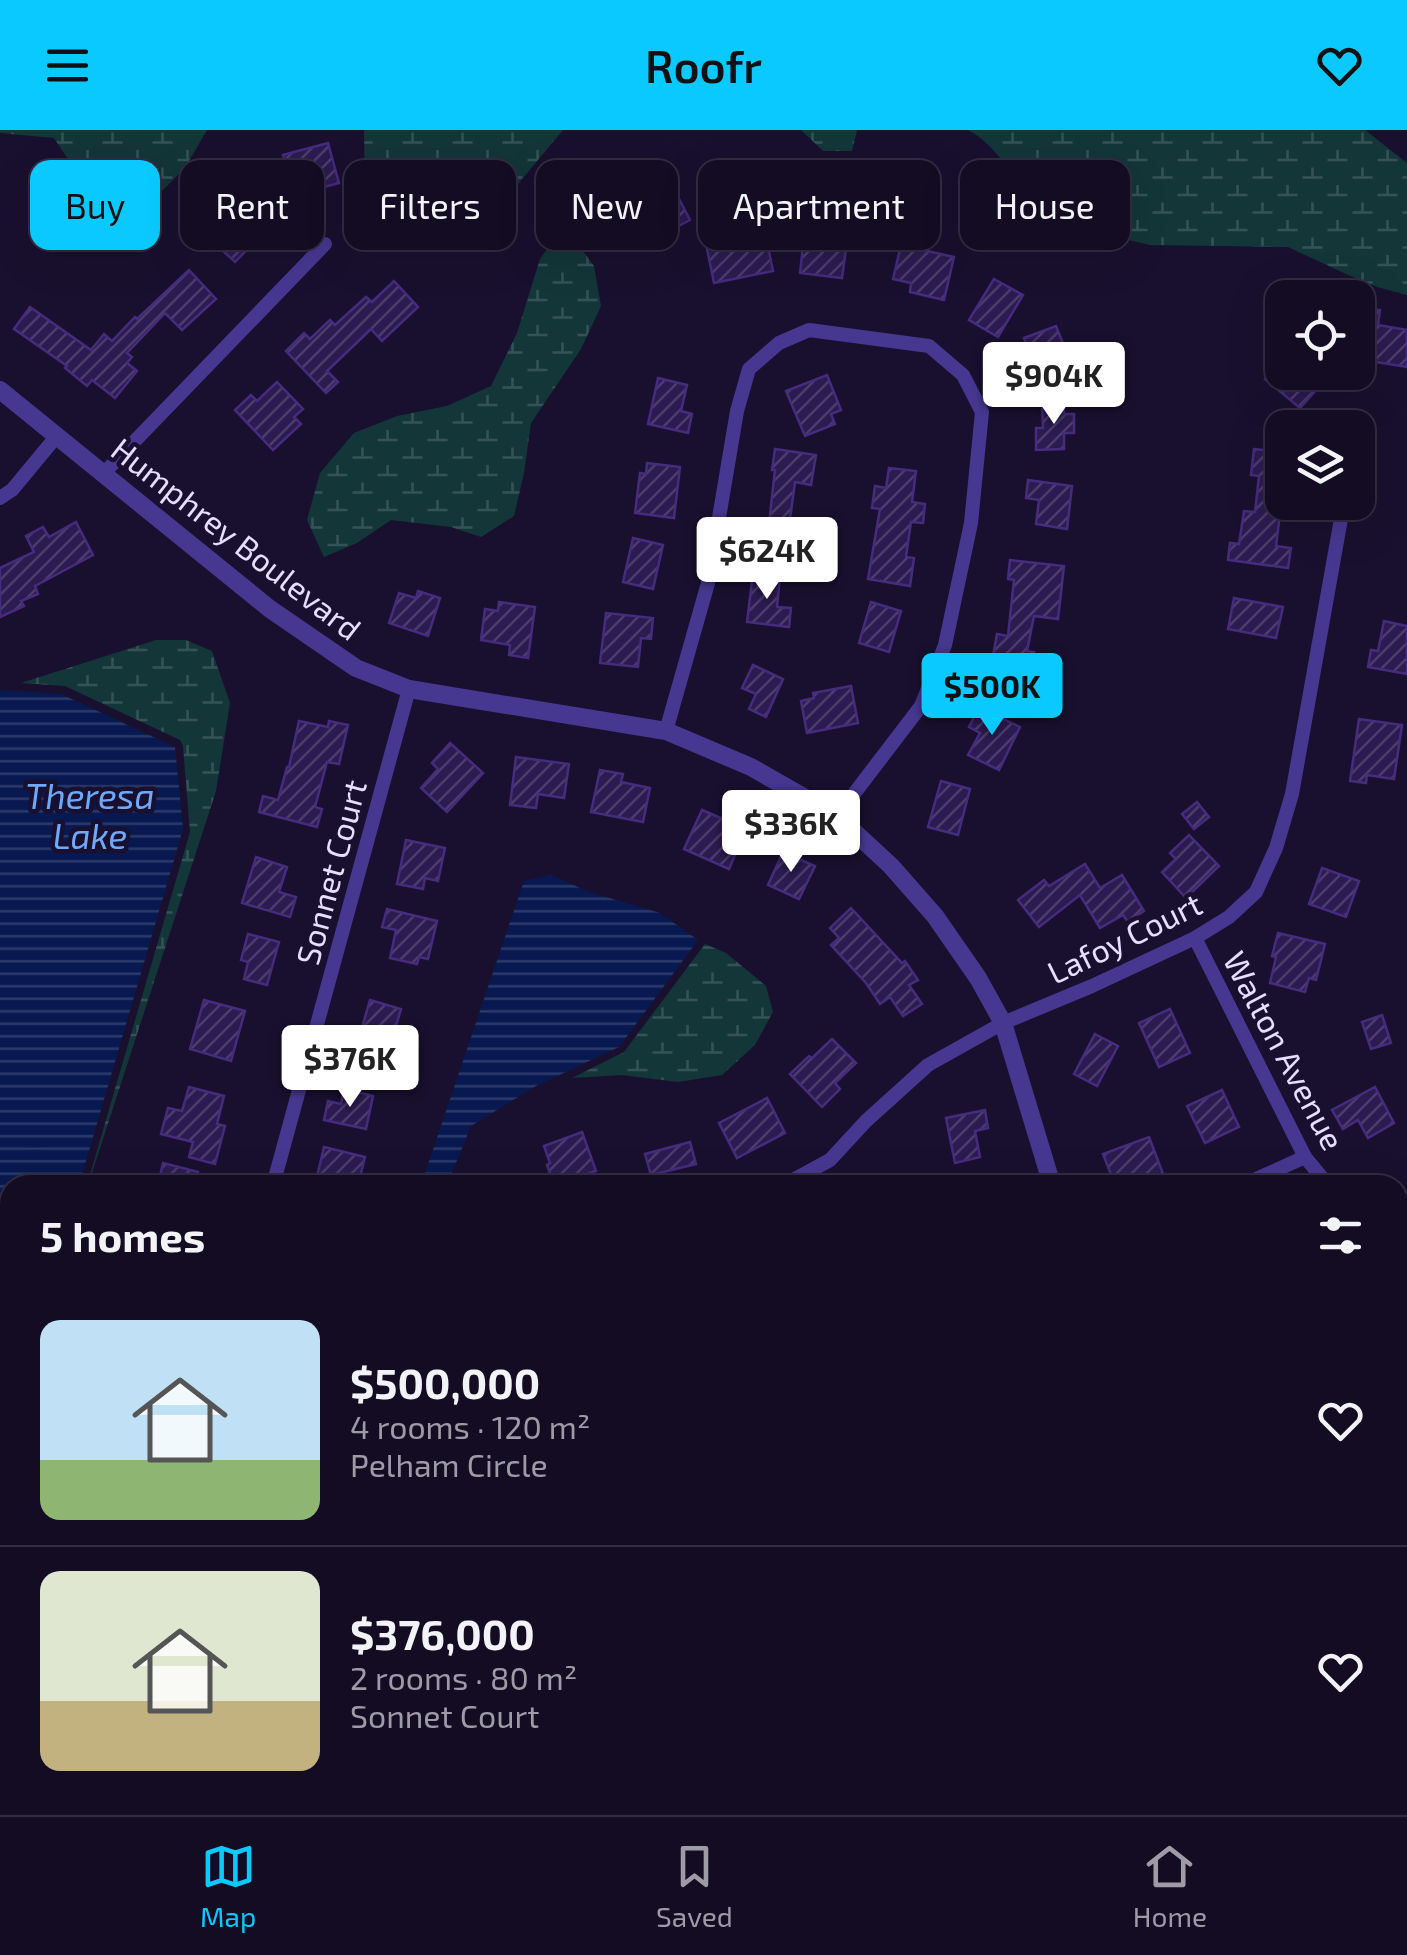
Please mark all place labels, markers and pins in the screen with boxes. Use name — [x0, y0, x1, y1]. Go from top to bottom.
pin: $904K — [984, 342, 1124, 427]
pin: $624K — [697, 517, 837, 602]
pin: $500K — [922, 653, 1062, 738]
pin: $336K — [721, 790, 861, 875]
pin: $376K — [280, 1025, 420, 1110]

